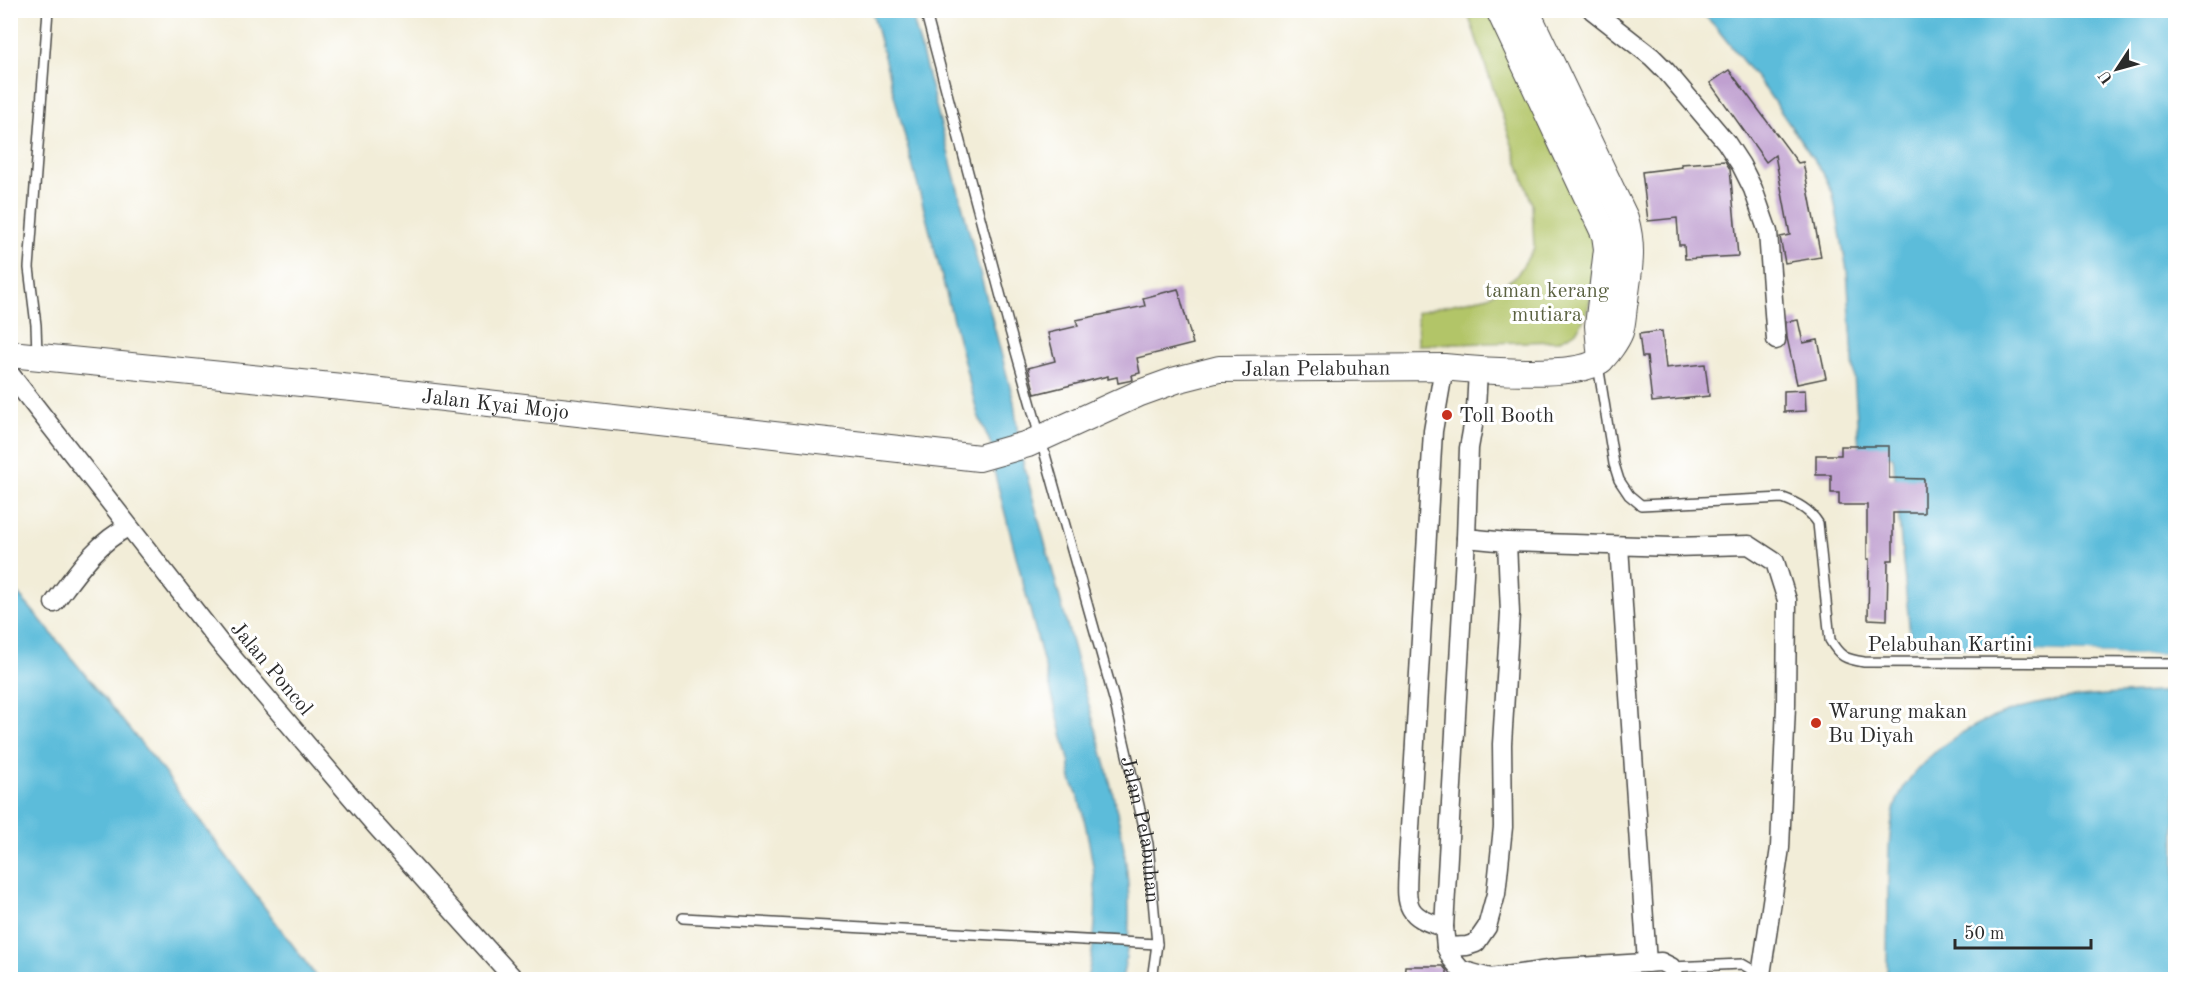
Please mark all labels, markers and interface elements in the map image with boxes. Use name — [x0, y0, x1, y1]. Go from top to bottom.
north arrow — [2087, 39, 2147, 99]
text: U — [2096, 67, 2117, 86]
park label: taman kerang mutiara — [1485, 281, 1610, 326]
street label: Jalan Pelabuhan — [1241, 358, 1390, 381]
street label: Jalan Kyai Mojo — [420, 387, 570, 424]
place label: Toll Booth — [1459, 406, 1554, 427]
marker: Toll Booth — [1440, 408, 1454, 422]
street label: Jalan Poncol — [226, 618, 316, 720]
street label: Pelabuhan Kartini — [1868, 635, 2032, 656]
place label: Warung makan Bu Diyah — [1828, 702, 1967, 747]
marker: Warung makan Bu Diyah — [1809, 716, 1823, 730]
street label: Jalan Pelabuhan — [1116, 754, 1162, 904]
scale bar — [1955, 912, 2092, 950]
text: 50 m — [1964, 925, 2004, 943]

